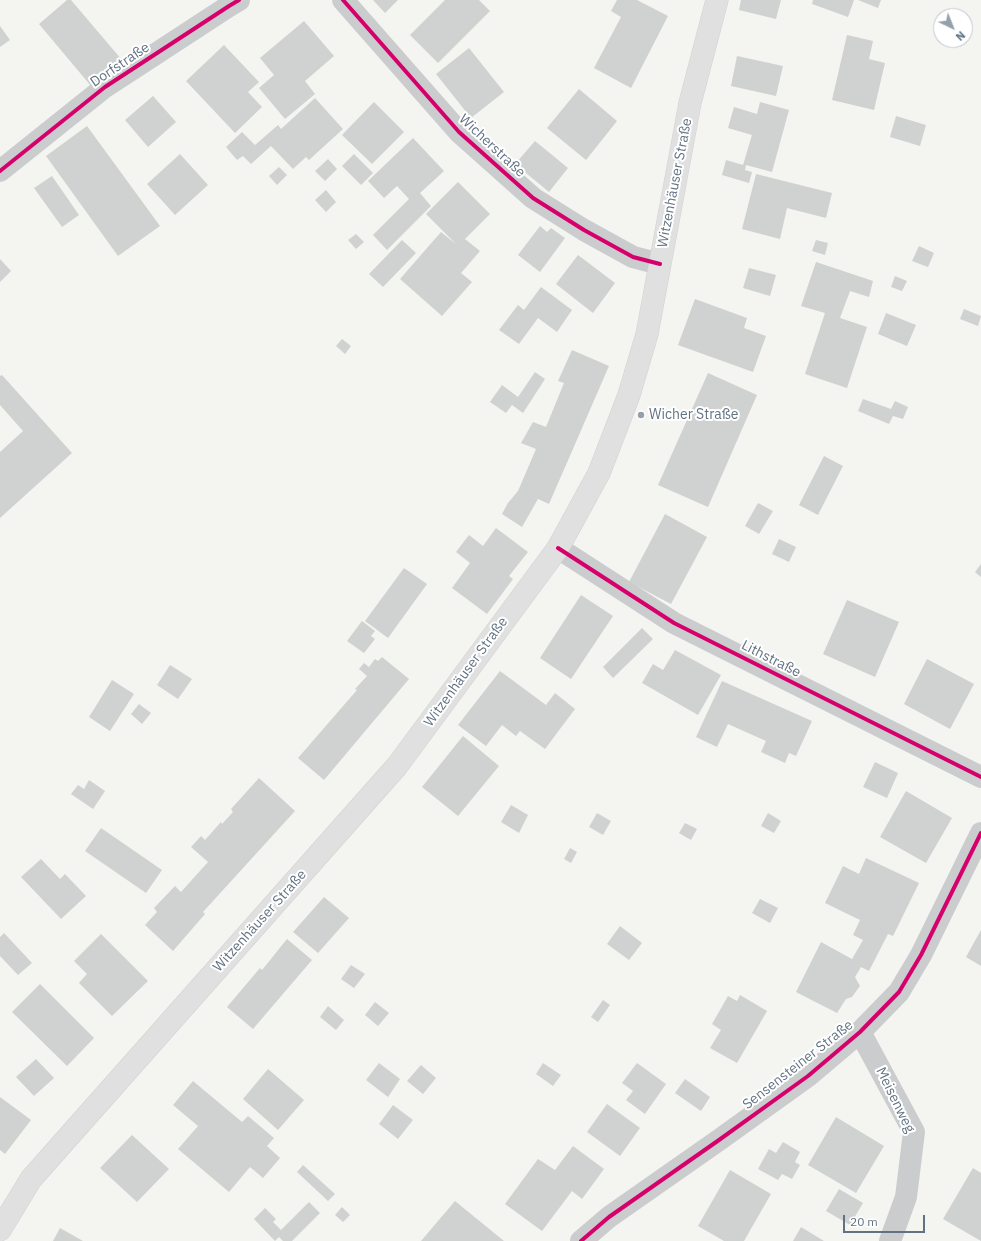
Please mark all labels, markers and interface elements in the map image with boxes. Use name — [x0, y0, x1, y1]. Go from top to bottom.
north arrow — [933, 8, 973, 48]
text: N — [953, 28, 968, 44]
street label: Dorfstraße — [87, 39, 153, 91]
street label: Wicherstraße — [455, 111, 529, 181]
street label: Witzenhäuser Straße — [654, 117, 696, 249]
place label: Wicher Straße — [649, 407, 738, 423]
marker: Wicher Straße — [636, 410, 646, 420]
street label: Witzenhäuser Straße — [421, 614, 511, 730]
street label: Lithstraße — [739, 637, 803, 681]
street label: Witzenhäuser Straße — [210, 867, 310, 975]
street label: Sensensteiner Straße — [740, 1017, 856, 1113]
street label: Meisenweg — [872, 1065, 918, 1135]
scale bar — [845, 1207, 927, 1233]
text: 20 m — [850, 1214, 878, 1229]

